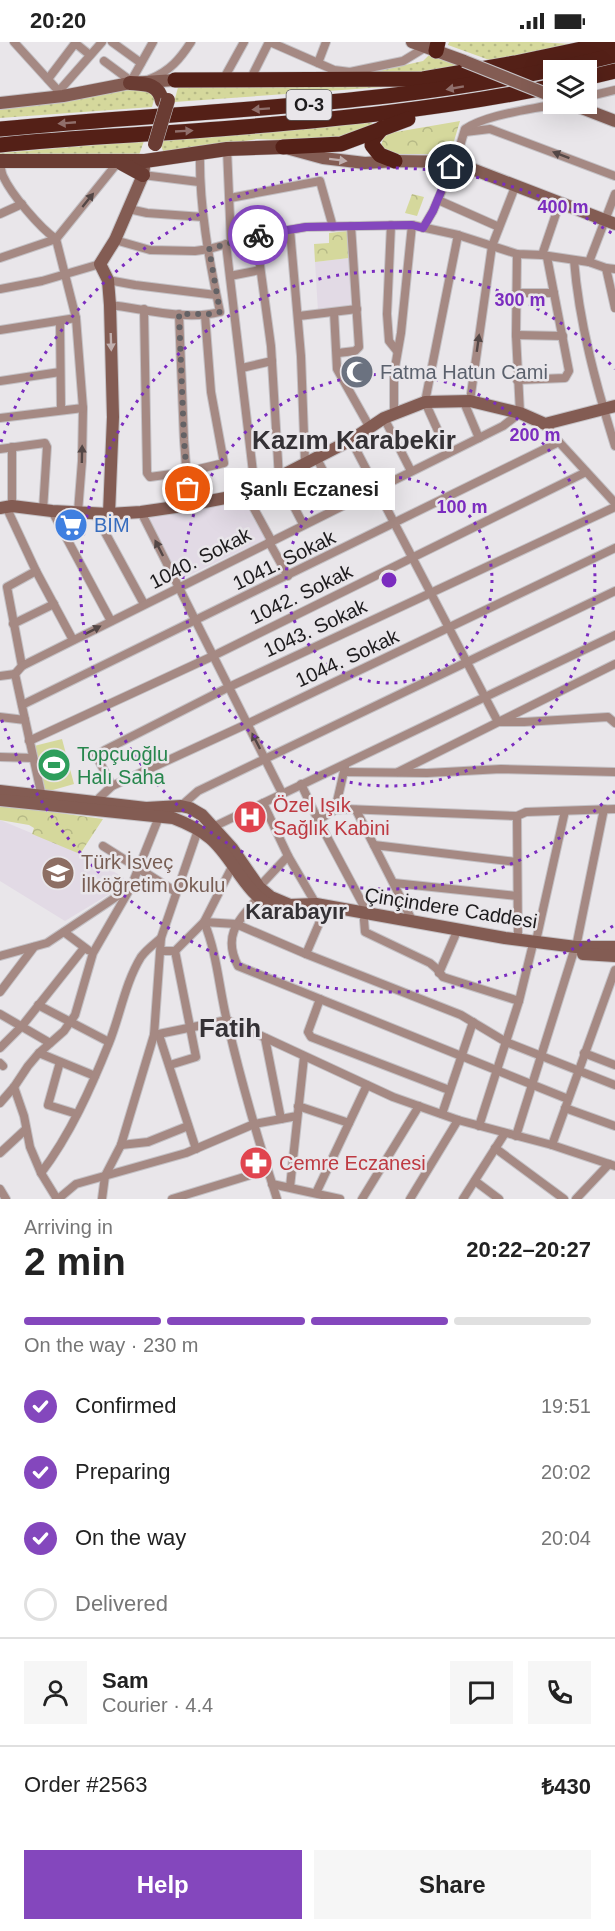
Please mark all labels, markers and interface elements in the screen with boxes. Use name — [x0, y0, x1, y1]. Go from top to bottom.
text: 20:20 — [30, 8, 86, 33]
map controls — [543, 60, 597, 114]
button: layers — [543, 60, 597, 114]
one-way arrow — [445, 83, 464, 92]
road number: O-3 — [286, 90, 332, 120]
one-way arrow — [252, 104, 271, 114]
one-way arrow — [57, 119, 76, 128]
one-way arrow — [174, 127, 193, 136]
pin — [425, 141, 476, 192]
icon: home — [434, 150, 467, 183]
one-way arrow — [551, 150, 569, 160]
one-way arrow — [329, 155, 348, 165]
one-way arrow — [81, 192, 94, 208]
text: 400 m — [537, 197, 589, 217]
courier — [228, 205, 288, 265]
icon: bike — [242, 219, 275, 252]
text: 300 m — [494, 290, 546, 310]
one-way arrow — [106, 332, 115, 351]
one-way arrow — [473, 334, 483, 353]
mosque icon: Fatma Hatun Cami — [339, 354, 375, 390]
place label: Fatma Hatun Cami — [380, 361, 548, 383]
district label: Kazım Karabekir — [252, 425, 456, 455]
text: 200 m — [509, 425, 561, 445]
one-way arrow — [77, 444, 87, 463]
pin — [162, 463, 213, 514]
callout: Şanlı Eczanesi — [224, 468, 395, 510]
icon: bag — [171, 472, 204, 505]
text: Şanlı Eczanesi — [240, 478, 379, 500]
text: 100 m — [436, 497, 488, 517]
supermarket icon: BİM — [53, 507, 89, 543]
place label: BİM — [94, 514, 130, 536]
street label: 1040. Sokak — [145, 523, 255, 593]
street label: 1041. Sokak — [229, 525, 340, 594]
one-way arrow — [154, 540, 164, 557]
street label: 1042. Sokak — [246, 559, 357, 628]
centre of rings — [379, 570, 399, 590]
street label: 1043. Sokak — [260, 594, 371, 661]
street label: 1044. Sokak — [292, 624, 403, 691]
one-way arrow — [84, 625, 101, 635]
one-way arrow — [251, 732, 261, 749]
place label: Topçuoğlu Halı Saha — [77, 743, 168, 788]
sports icon: Topçuoğlu Halı Saha — [36, 747, 72, 783]
place label: Özel Işık Sağlık Kabini — [273, 794, 390, 839]
hospital icon: Özel Işık Sağlık Kabini — [232, 799, 268, 835]
place label: Türk İsveç İlköğretim Okulu — [81, 851, 226, 896]
school or university icon: Türk İsveç İlköğretim Okulu — [40, 855, 76, 891]
street label: Çinçindere Caddesi — [363, 883, 539, 933]
district label: Karabayır — [245, 899, 347, 924]
district label: Fatih — [199, 1013, 261, 1043]
pharmacy icon: Cemre Eczanesi — [238, 1145, 274, 1181]
place label: Cemre Eczanesi — [279, 1152, 426, 1174]
text: Arriving in — [24, 1216, 113, 1238]
text: 20:22–20:27 — [466, 1237, 591, 1262]
text: 2 min — [24, 1240, 126, 1283]
text: On the way · 230 m — [24, 1334, 199, 1356]
icon: check — [24, 1390, 57, 1423]
text: Confirmed — [75, 1393, 176, 1418]
text: 19:51 — [541, 1395, 591, 1417]
icon: check — [24, 1456, 57, 1489]
text: Preparing — [75, 1459, 170, 1484]
text: 20:02 — [541, 1461, 591, 1483]
icon: check — [24, 1522, 57, 1555]
text: On the way — [75, 1525, 186, 1550]
text: 20:04 — [541, 1527, 591, 1549]
text: Delivered — [75, 1591, 168, 1616]
button: person — [24, 1661, 87, 1724]
button: chat — [450, 1661, 513, 1724]
button: phone — [528, 1661, 591, 1724]
text: Sam — [102, 1668, 148, 1693]
text: Courier · 4.4 — [102, 1694, 213, 1716]
text: Order #2563 — [24, 1772, 148, 1797]
text: ₺430 — [542, 1774, 591, 1799]
button: Help — [24, 1850, 302, 1919]
button: Share — [314, 1850, 591, 1919]

